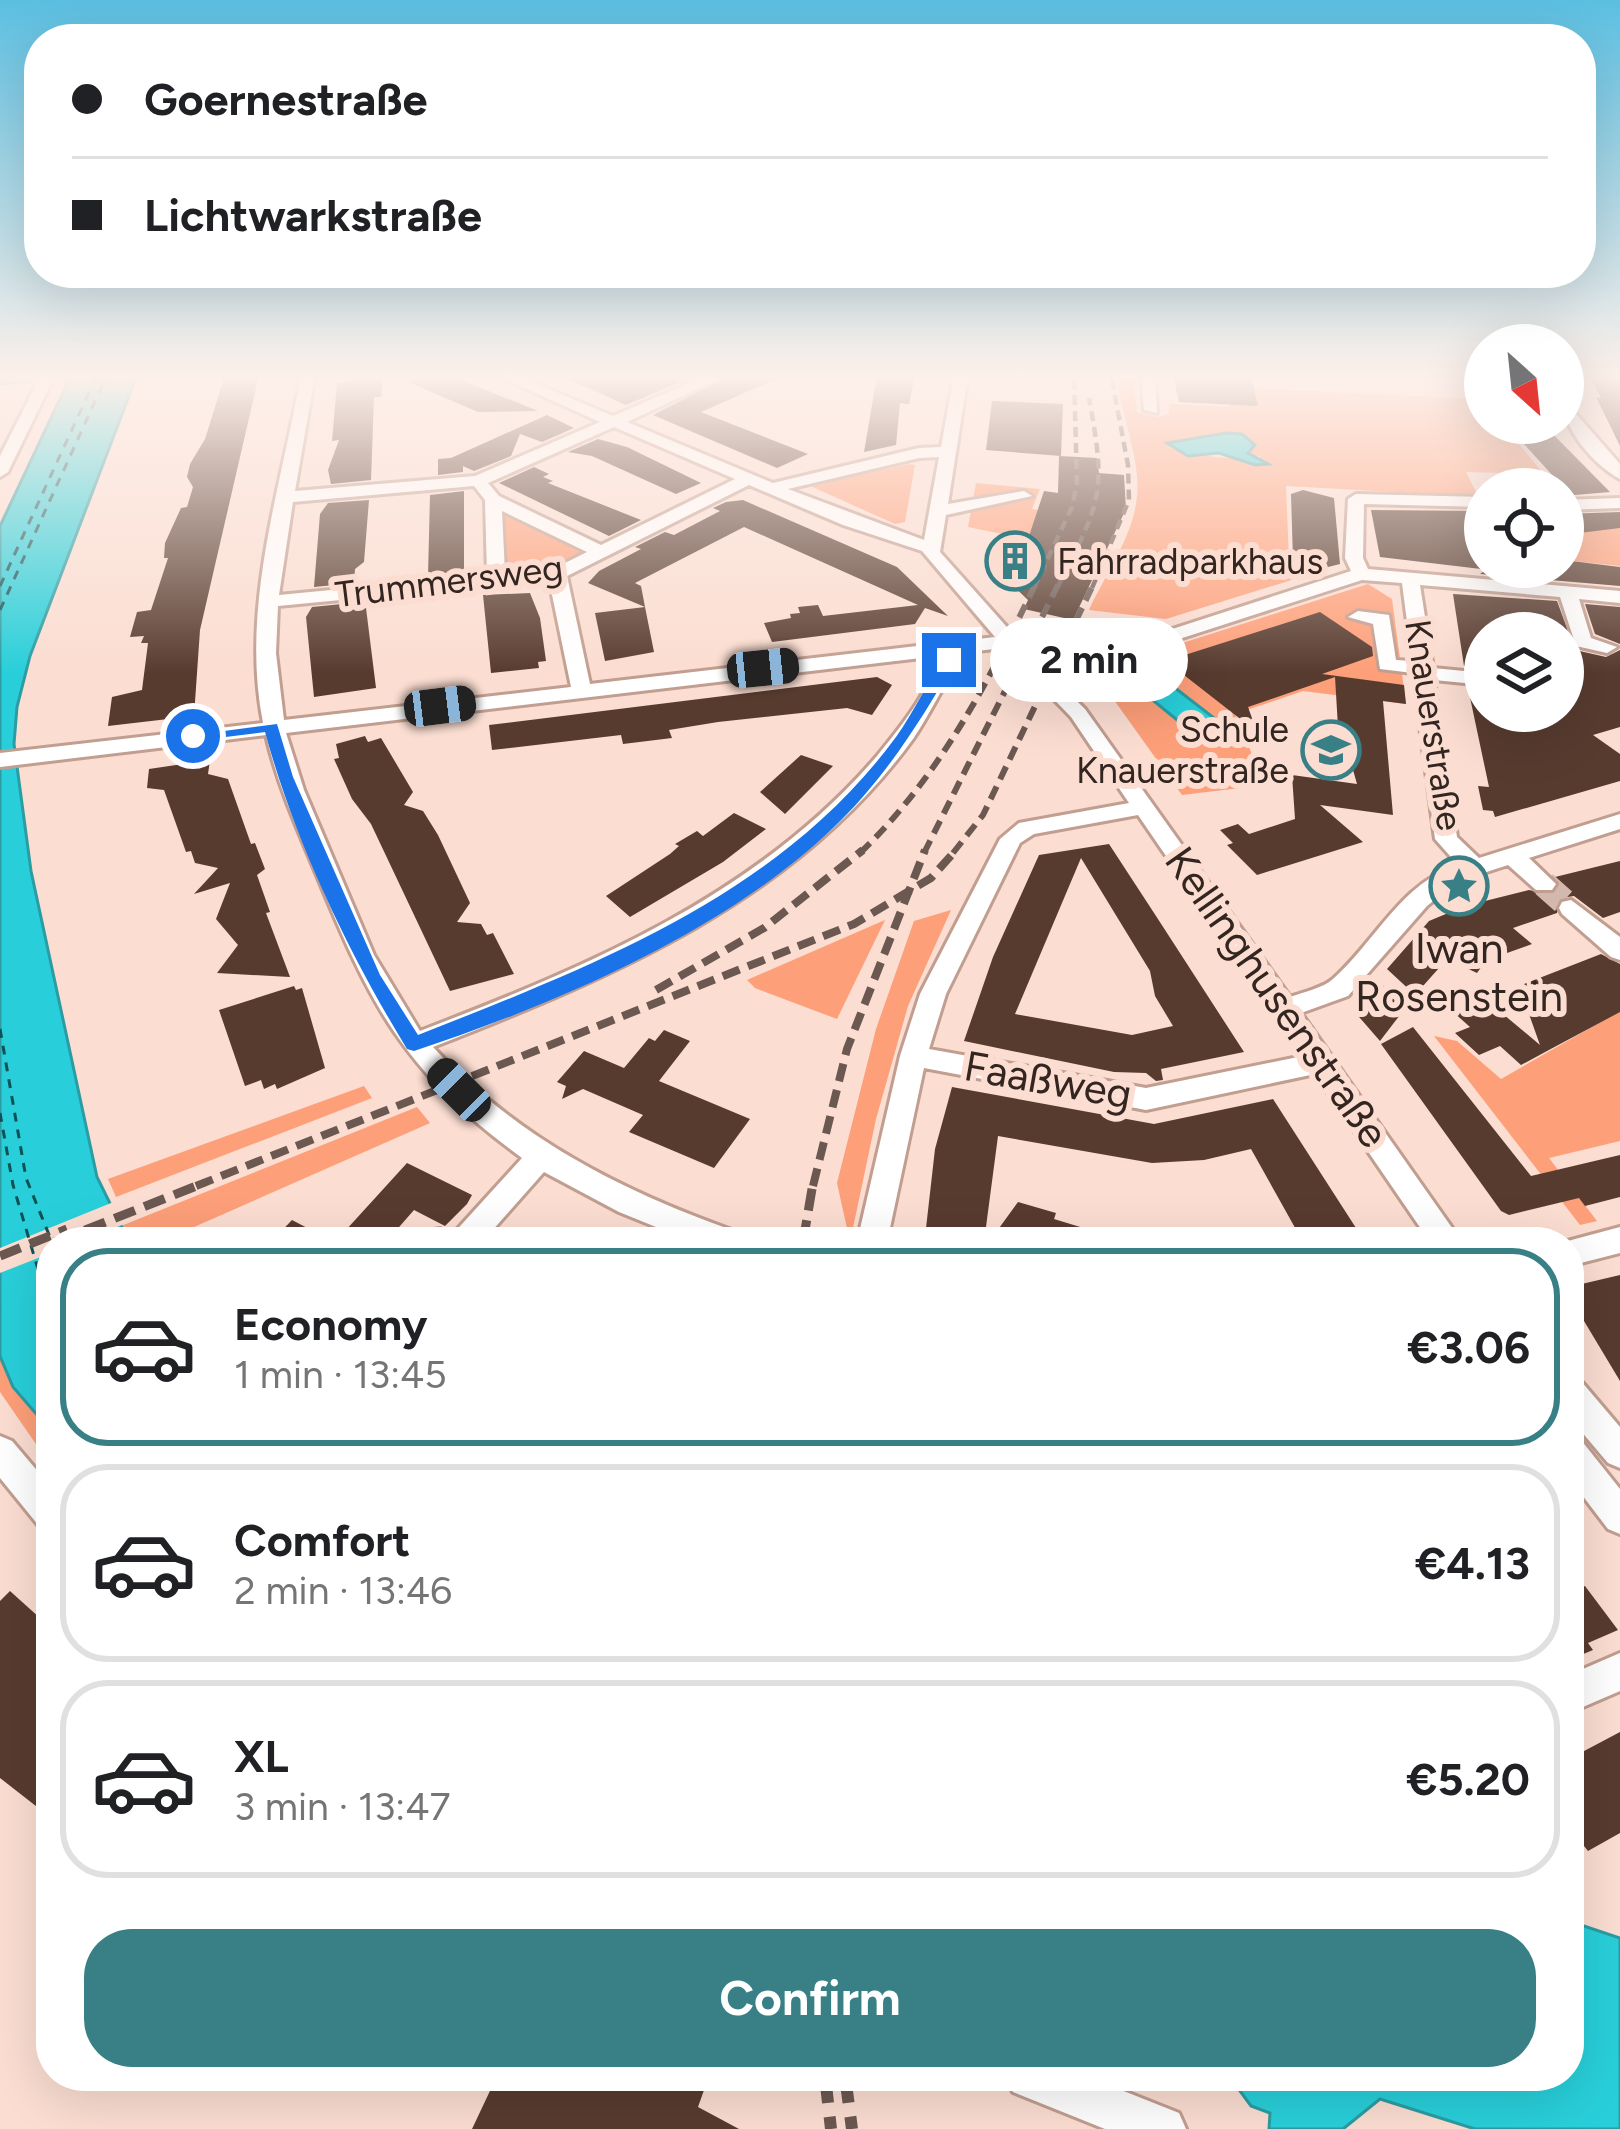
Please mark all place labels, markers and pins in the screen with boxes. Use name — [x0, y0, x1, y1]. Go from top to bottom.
building icon: Fahrradparkhaus — [984, 530, 1046, 592]
place label: Fahrradparkhaus — [1057, 540, 1323, 583]
place label: Schule Knauerstraße — [1076, 708, 1289, 792]
school or university icon: Schule Knauerstraße — [1300, 719, 1362, 781]
place icon: Iwan Rosenstein — [1428, 855, 1490, 917]
place label: Iwan Rosenstein — [1355, 923, 1563, 1022]

